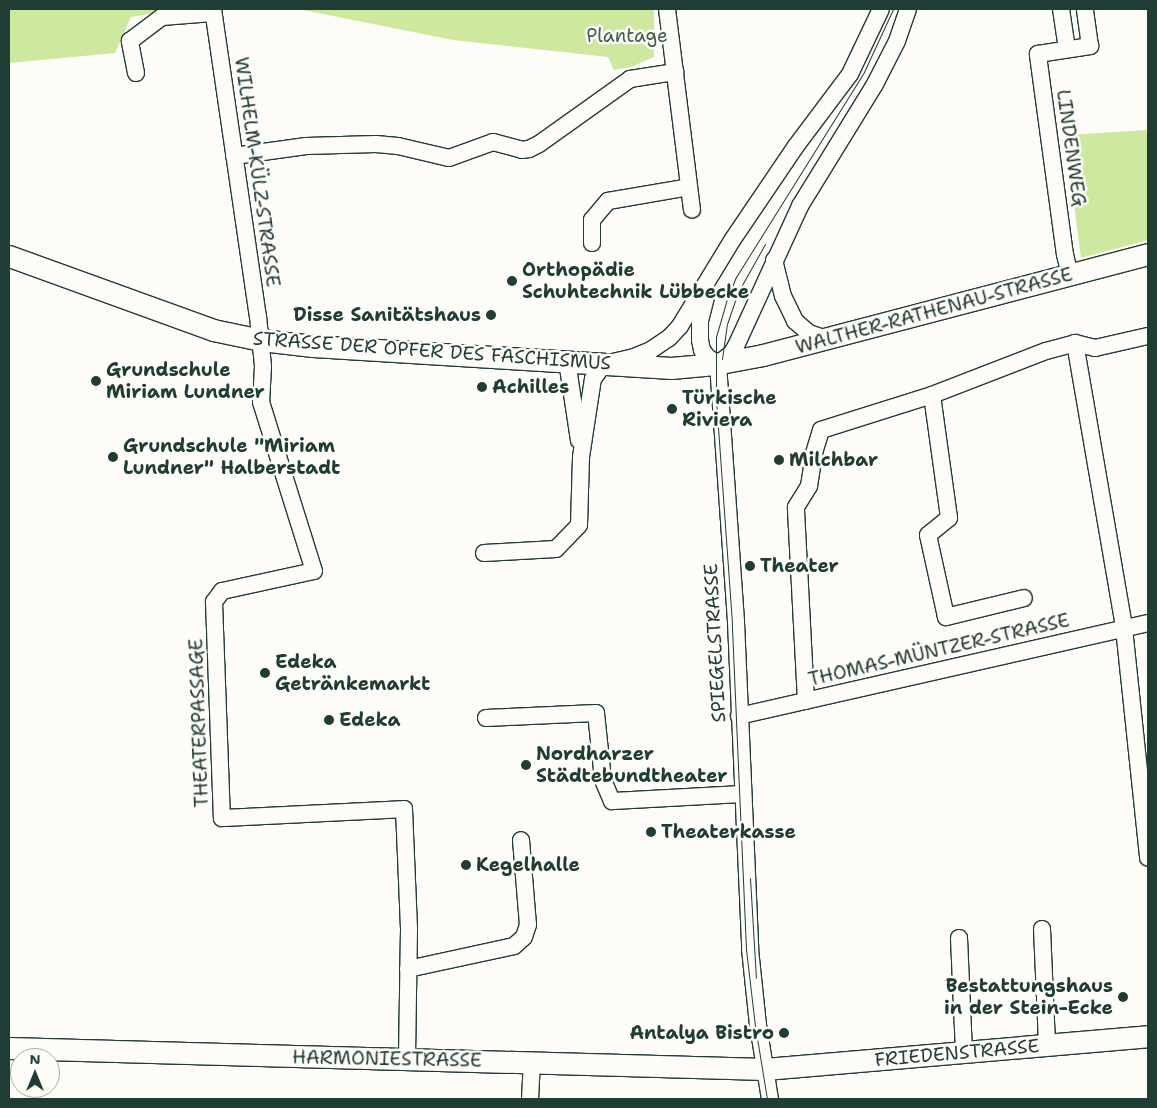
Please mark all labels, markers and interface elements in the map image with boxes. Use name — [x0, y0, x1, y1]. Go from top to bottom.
park label: Plantage — [586, 25, 668, 47]
street label: WILHELM-KÜLZ-STRASSE — [230, 56, 284, 288]
street label: LINDENWEG — [1052, 88, 1090, 208]
place label: Orthopädie Schuhtechnik Lübbecke — [522, 259, 749, 303]
street label: WALTHER-RATHENAU-STRASSE — [793, 263, 1075, 359]
marker: Orthopädie Schuhtechnik Lübbecke — [506, 275, 518, 287]
place label: Disse Sanitätshaus — [293, 304, 481, 326]
marker: Disse Sanitätshaus — [485, 309, 497, 321]
street label: STRASSE DER OPFER DES FASCHISMUS — [252, 327, 612, 375]
place label: Grundschule Miriam Lundner — [106, 359, 265, 403]
marker: Grundschule Miriam Lundner — [90, 375, 102, 387]
place label: Achilles — [492, 376, 569, 398]
marker: Achilles — [476, 381, 488, 393]
place label: Türkische Riviera — [682, 387, 777, 431]
marker: Türkische Riviera — [666, 403, 678, 415]
place label: Grundschule "Miriam Lundner" Halberstadt — [123, 435, 340, 479]
place label: Milchbar — [789, 449, 878, 471]
marker: Grundschule "Miriam Lundner" Halberstadt — [107, 451, 119, 463]
marker: Milchbar — [773, 454, 785, 466]
place label: Theater — [760, 555, 839, 577]
marker: Theater — [744, 560, 756, 572]
street label: SPIEGELSTRASSE — [699, 563, 731, 723]
street label: THOMAS-MÜNTZER-STRASSE — [806, 609, 1072, 691]
street label: THEATERPASSAGE — [185, 638, 213, 808]
place label: Edeka Getränkemarkt — [275, 651, 430, 695]
marker: Edeka Getränkemarkt — [259, 667, 271, 679]
place label: Edeka — [339, 709, 401, 731]
marker: Edeka — [323, 714, 335, 726]
place label: Nordharzer Städtebundtheater — [536, 743, 727, 787]
marker: Nordharzer Städtebundtheater — [520, 759, 532, 771]
place label: Theaterkasse — [661, 821, 796, 843]
marker: Theaterkasse — [645, 826, 657, 838]
place label: Kegelhalle — [476, 854, 580, 876]
marker: Kegelhalle — [460, 859, 472, 871]
place label: Bestattungshaus in der Stein-Ecke — [944, 975, 1113, 1019]
marker: Bestattungshaus in der Stein-Ecke — [1117, 991, 1129, 1003]
place label: Antalya Bistro — [629, 1022, 774, 1044]
marker: Antalya Bistro — [778, 1027, 790, 1039]
street label: FRIEDENSTRASSE — [874, 1034, 1040, 1072]
street label: HARMONIESTRASSE — [292, 1046, 482, 1072]
north arrow — [10, 1048, 60, 1098]
text: N — [29, 1050, 41, 1068]

